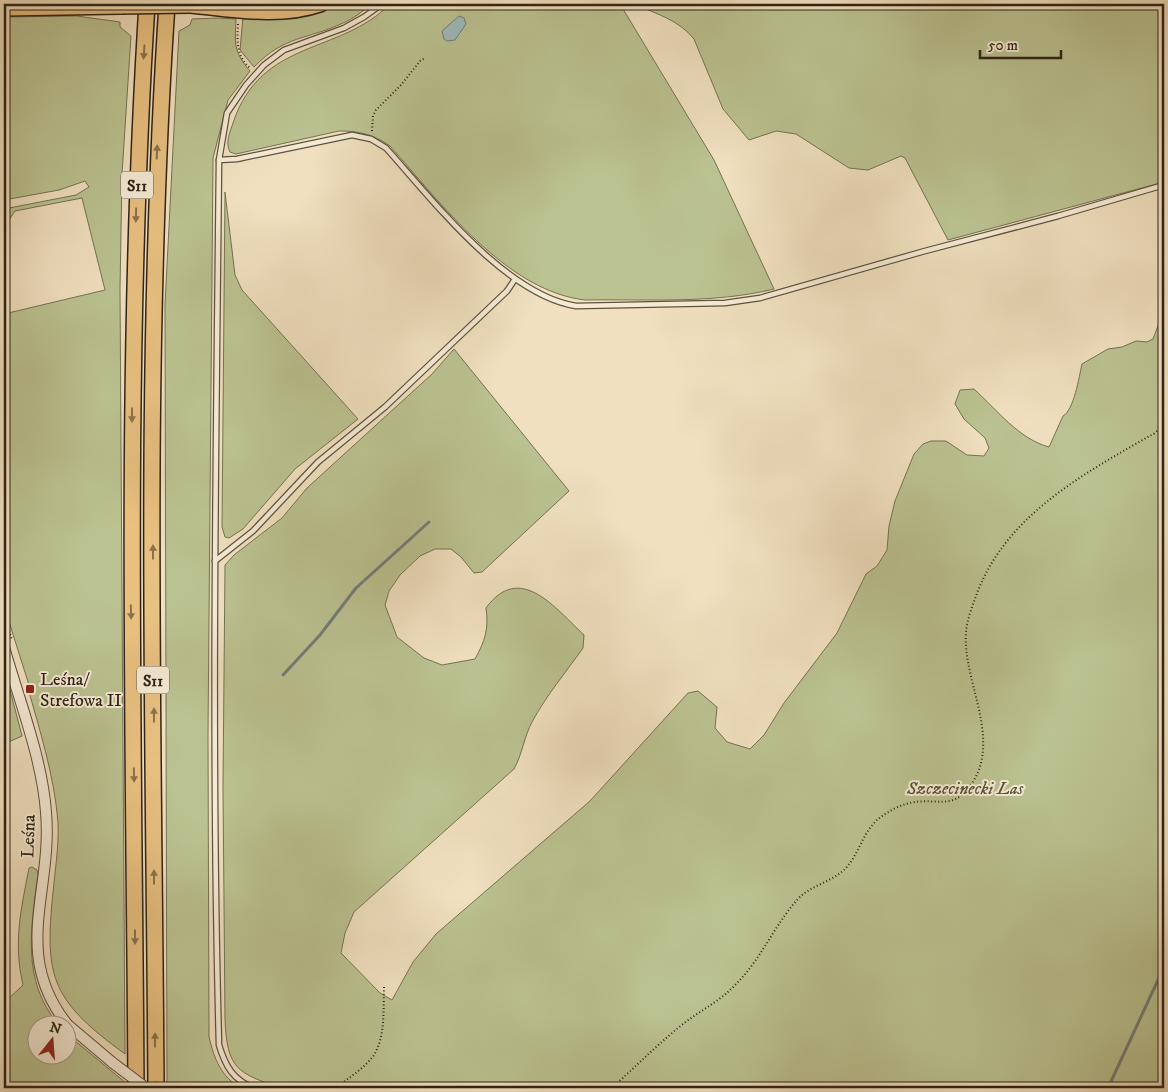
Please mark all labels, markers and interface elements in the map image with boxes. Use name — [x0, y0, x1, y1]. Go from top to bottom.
scale bar — [980, 28, 1062, 60]
text: 50 m — [988, 36, 1018, 55]
one-way arrow — [139, 45, 147, 61]
one-way arrow — [154, 144, 162, 160]
road number: S11 — [121, 172, 153, 198]
one-way arrow — [132, 207, 140, 223]
one-way arrow — [128, 407, 136, 423]
one-way arrow — [149, 544, 157, 560]
one-way arrow — [127, 604, 135, 620]
road number: S11 — [137, 666, 169, 694]
place label: Leśna/ Strefowa II — [40, 669, 122, 712]
marker: Leśna/ Strefowa II — [24, 683, 36, 695]
one-way arrow — [149, 706, 157, 722]
one-way arrow — [130, 767, 138, 783]
park label: Szczecinecki Las — [906, 778, 1024, 800]
street label: Leśna — [17, 814, 41, 858]
one-way arrow — [150, 869, 158, 885]
one-way arrow — [131, 929, 139, 945]
north arrow — [28, 1014, 78, 1064]
text: N — [47, 1018, 64, 1039]
one-way arrow — [151, 1031, 159, 1047]

